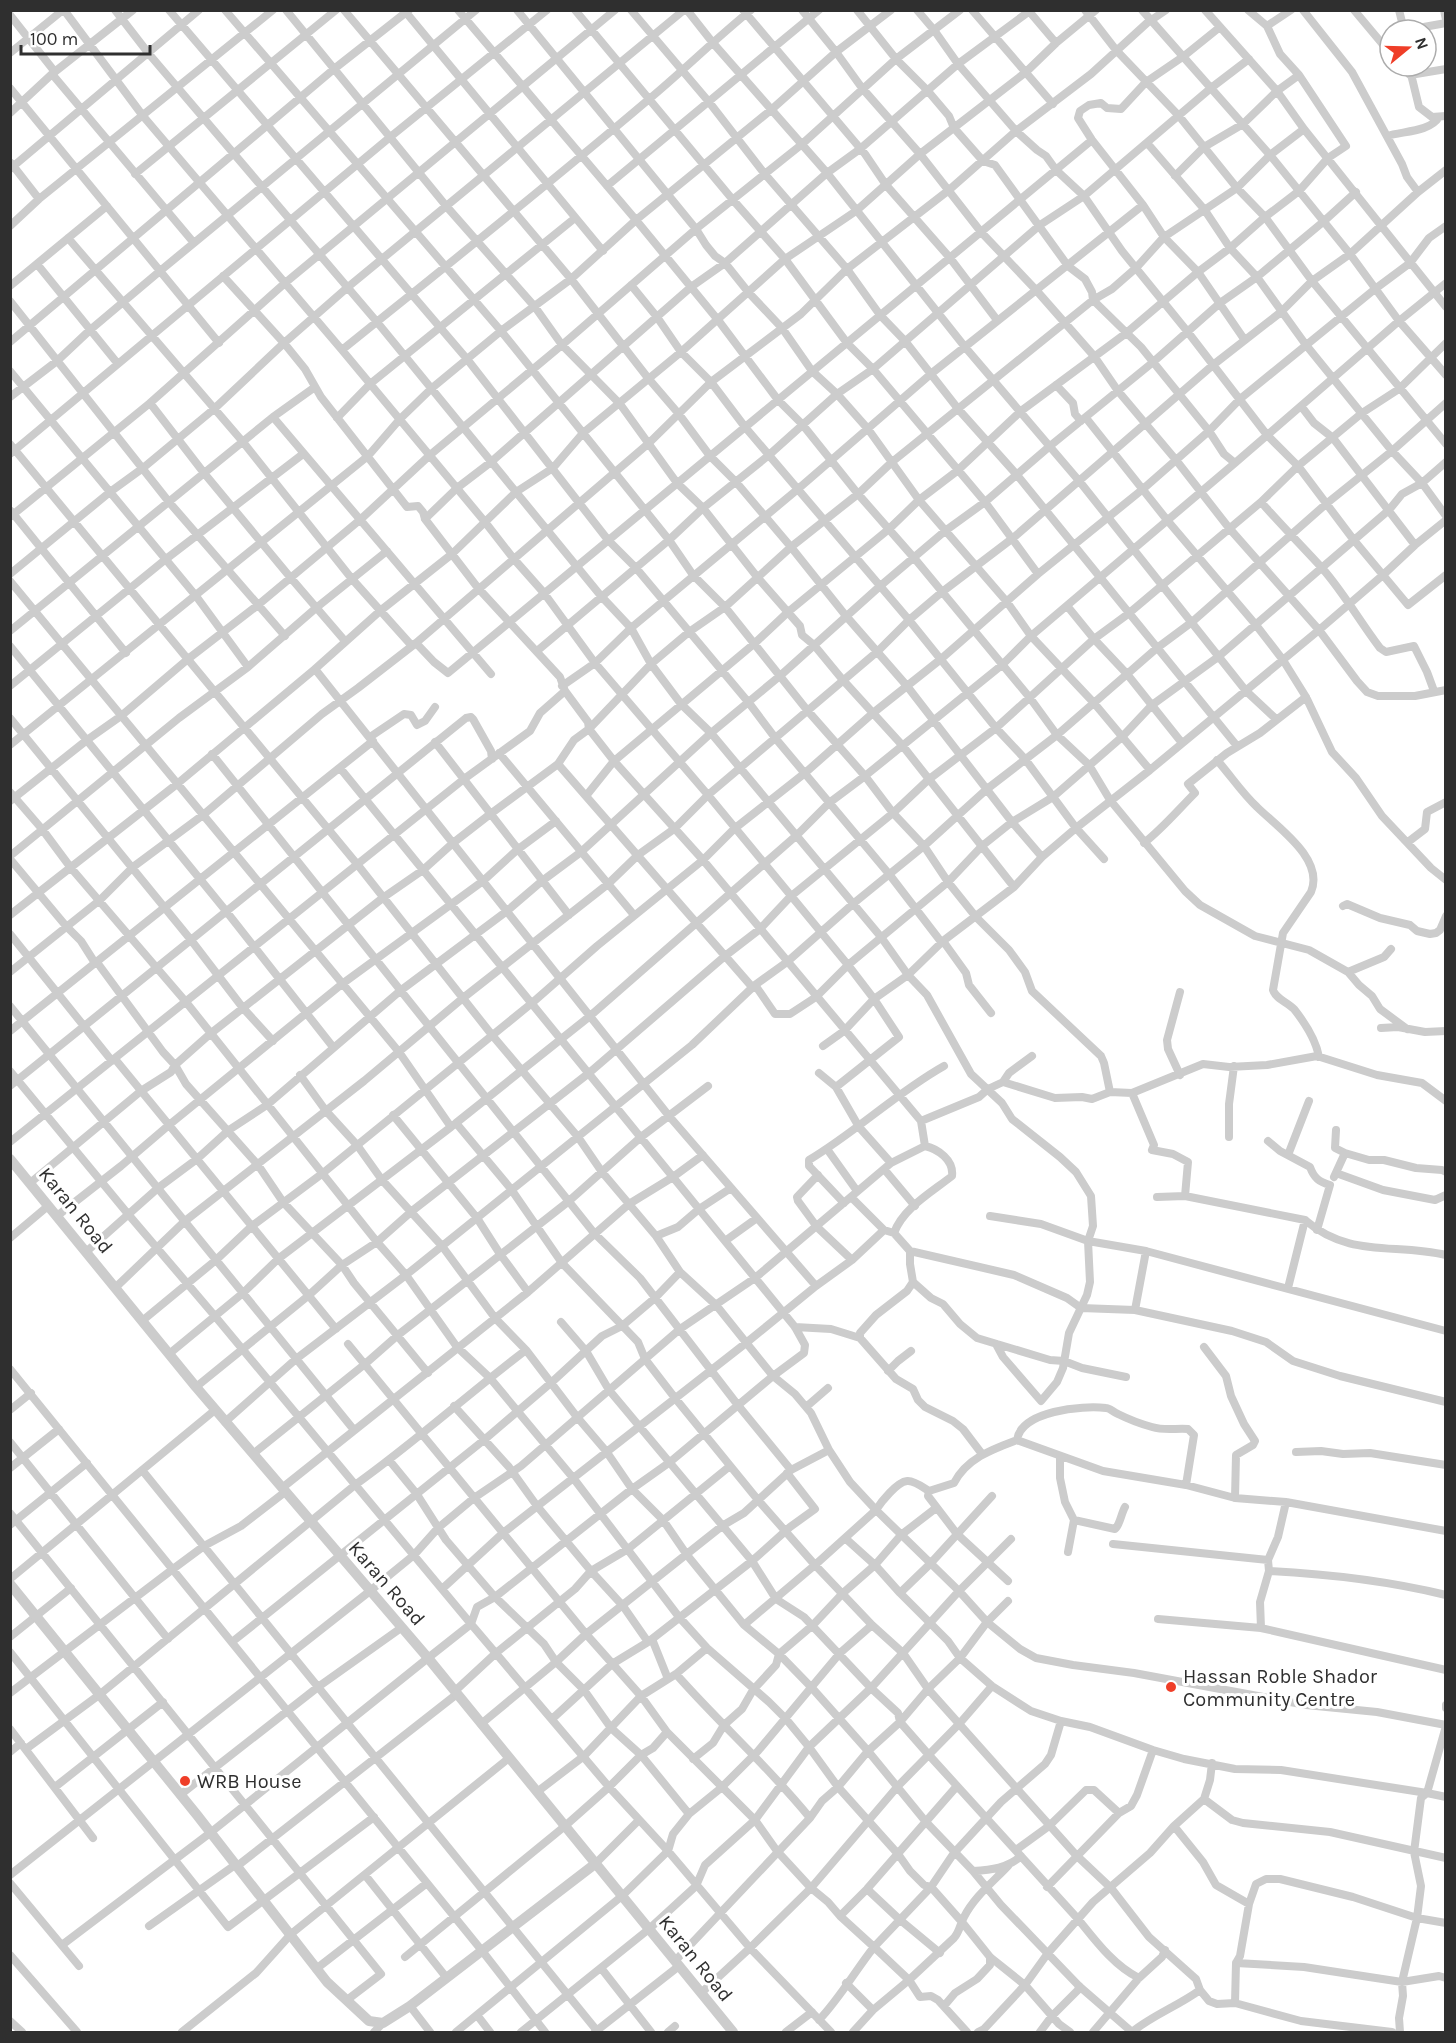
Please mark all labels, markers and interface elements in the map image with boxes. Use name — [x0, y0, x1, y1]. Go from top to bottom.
scale bar — [21, 18, 150, 56]
north arrow — [1378, 18, 1438, 78]
text: 100 m — [30, 28, 78, 50]
text: N — [1411, 35, 1433, 52]
street label: Karan Road — [34, 1163, 117, 1258]
street label: Karan Road — [344, 1536, 430, 1630]
place label: Hassan Roble Shador Community Centre — [1183, 1665, 1378, 1711]
marker: Hassan Roble Shador Community Centre — [1164, 1680, 1178, 1694]
place label: WRB House — [197, 1770, 302, 1793]
marker: WRB House — [178, 1774, 192, 1788]
street label: Karan Road — [654, 1911, 737, 2006]

